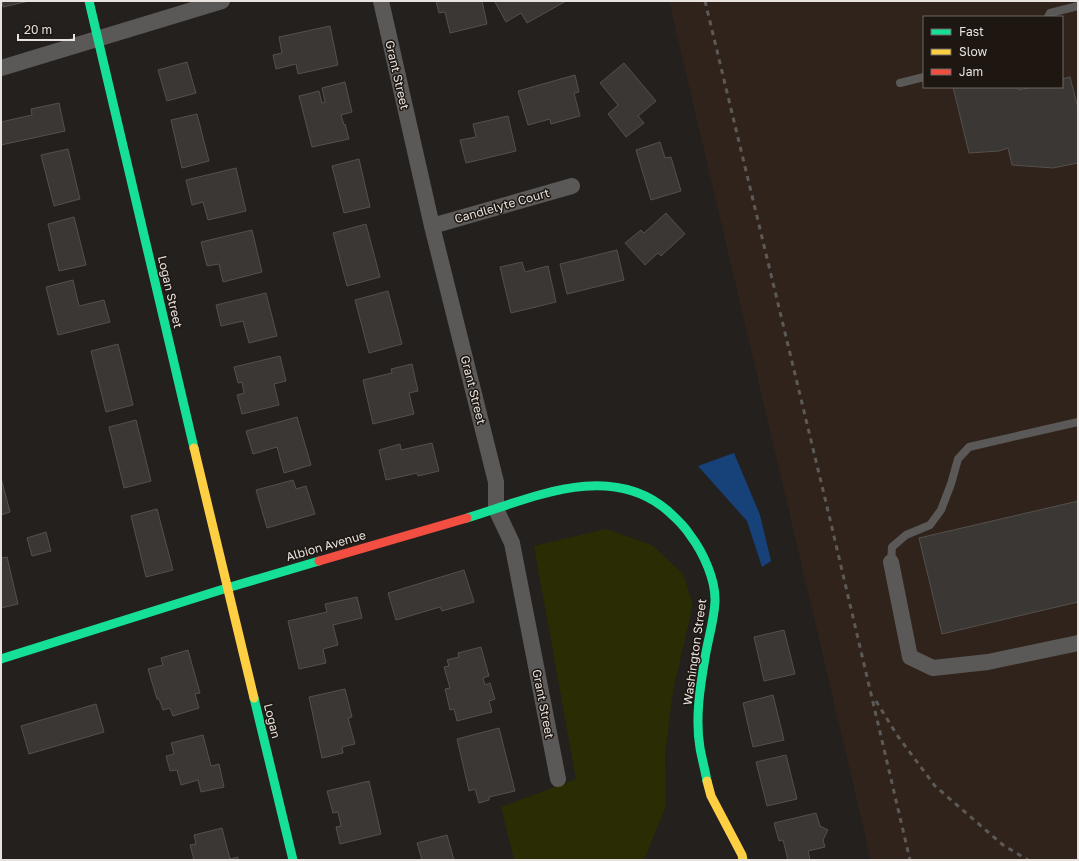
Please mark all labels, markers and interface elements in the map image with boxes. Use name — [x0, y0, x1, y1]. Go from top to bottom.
scale bar — [18, 16, 74, 42]
legend — [923, 16, 1063, 88]
text: 20 m — [24, 22, 52, 37]
text: Fast — [959, 24, 984, 39]
street label: Grant Street — [382, 39, 413, 111]
text: Slow — [959, 44, 987, 59]
text: Jam — [959, 64, 983, 79]
street label: Candlelyte Court — [453, 185, 551, 226]
street label: Logan Street — [155, 254, 186, 330]
street label: Grant Street — [458, 354, 489, 426]
street label: Albion Avenue — [284, 527, 367, 564]
street label: Washington Street — [680, 597, 709, 706]
street label: Grant Street — [529, 668, 558, 740]
street label: Logan — [261, 702, 284, 740]

